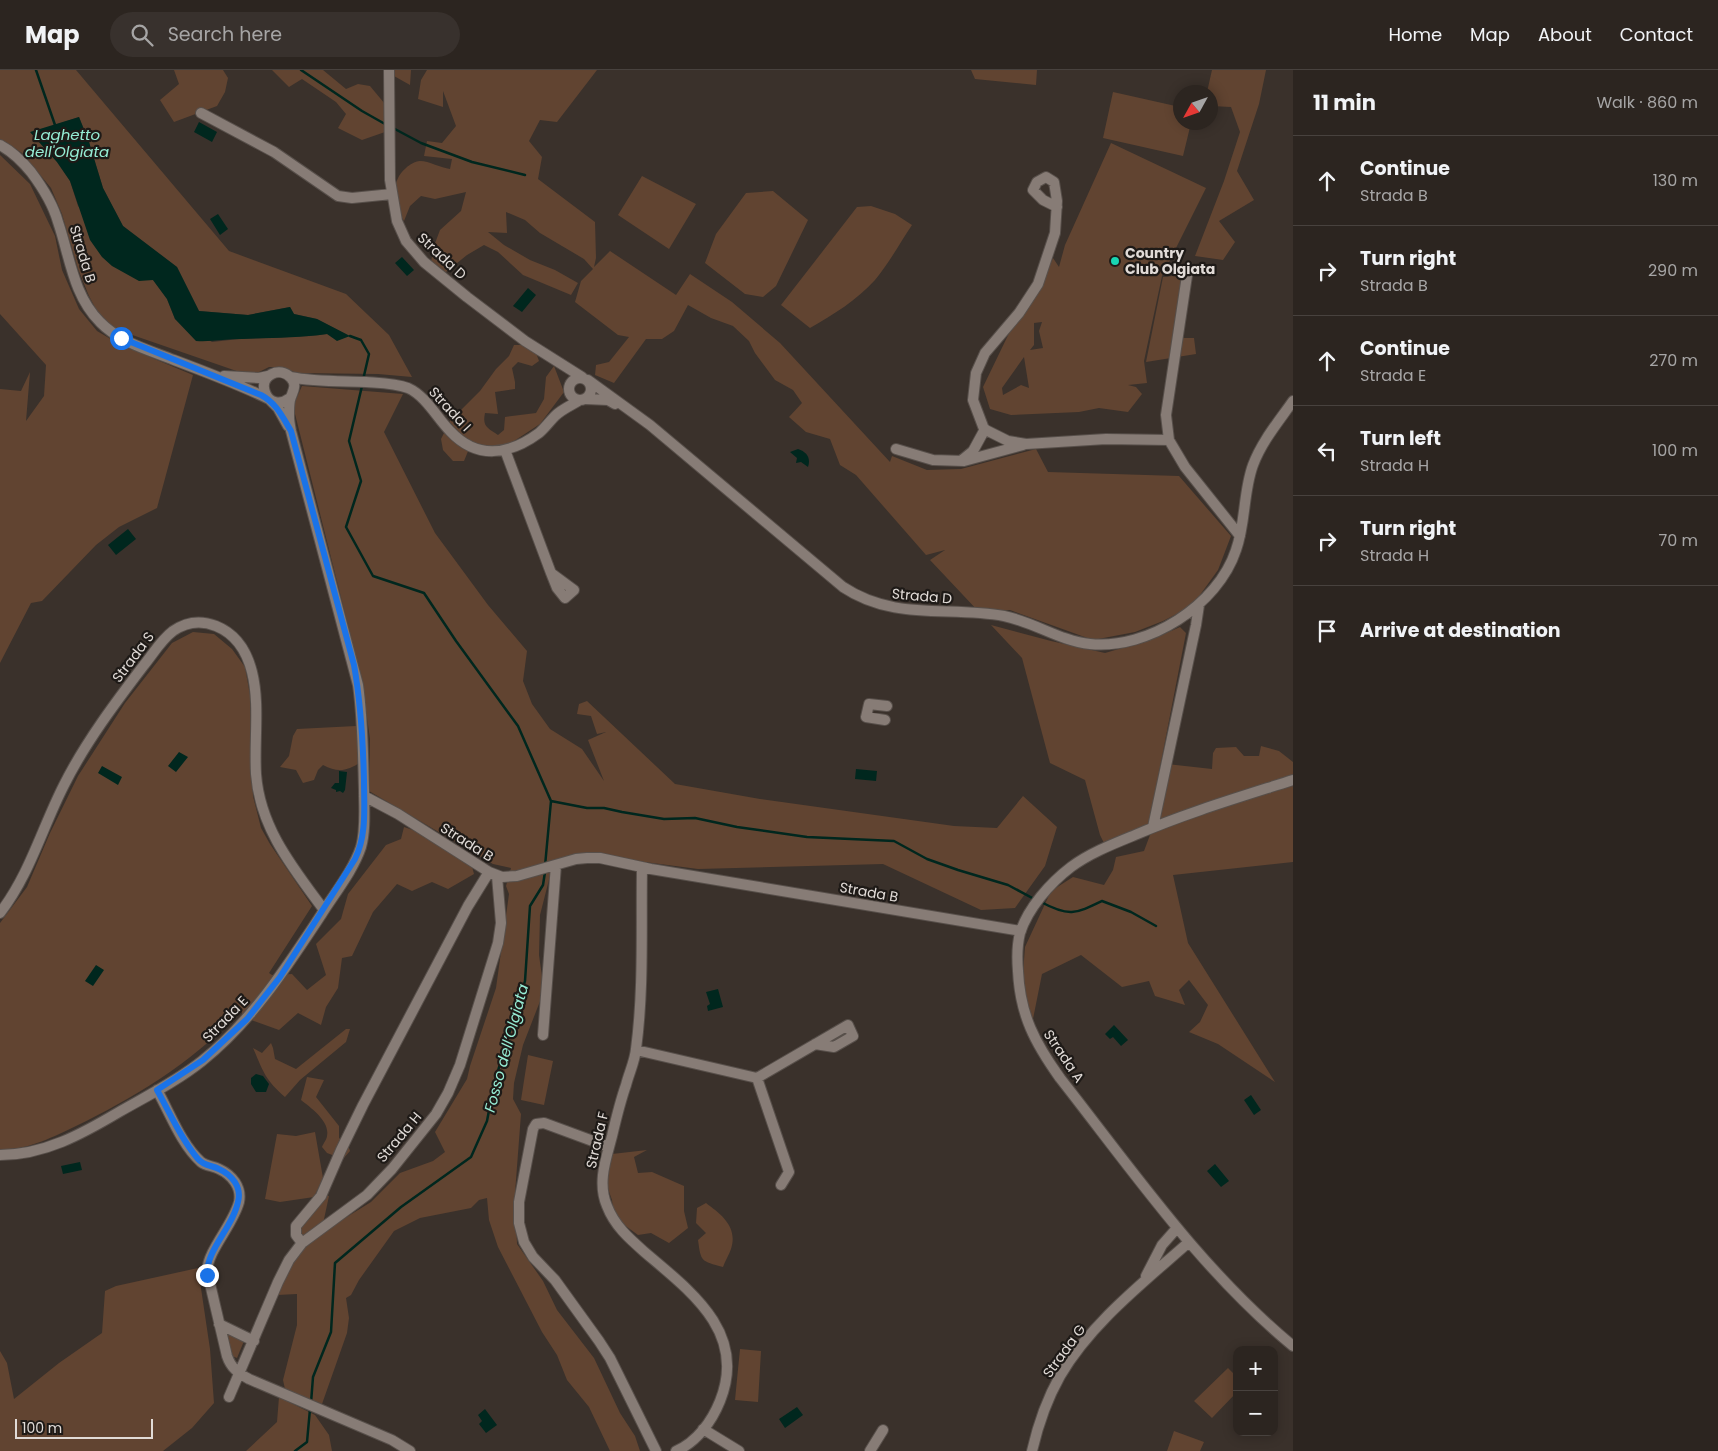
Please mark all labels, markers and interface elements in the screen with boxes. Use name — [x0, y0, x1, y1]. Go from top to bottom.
search box — [110, 12, 460, 57]
text: Map — [25, 18, 80, 51]
icon: search — [128, 21, 156, 49]
text: Search here — [168, 21, 282, 48]
text: Home — [1388, 22, 1442, 47]
text: Map — [1470, 22, 1510, 47]
text: About — [1538, 22, 1592, 47]
text: Contact — [1620, 22, 1693, 47]
north arrow — [1173, 85, 1218, 130]
text: 11 min — [1313, 88, 1376, 117]
text: Walk · 860 m — [1596, 91, 1698, 114]
water label: Laghetto dell'Olgiata — [25, 124, 109, 162]
text: Continue — [1360, 155, 1450, 182]
icon: ahead — [1313, 167, 1341, 195]
text: 130 m — [1653, 169, 1698, 192]
text: Strada B — [1360, 184, 1428, 207]
street label: Strada B — [65, 223, 101, 285]
street label: Strada D — [413, 228, 471, 284]
place label: Country Club Olgiata — [1125, 243, 1215, 279]
text: Turn right — [1360, 245, 1456, 272]
marker: Country Club Olgiata — [1109, 255, 1121, 267]
icon: right — [1313, 257, 1341, 285]
text: 290 m — [1648, 259, 1698, 282]
text: Strada B — [1360, 274, 1428, 297]
route start — [110, 327, 133, 350]
text: Continue — [1360, 335, 1450, 362]
icon: ahead — [1313, 347, 1341, 375]
text: 270 m — [1649, 349, 1698, 372]
text: Strada E — [1360, 364, 1426, 387]
street label: Strada I — [424, 382, 476, 436]
text: Turn left — [1360, 425, 1441, 452]
icon: left — [1313, 437, 1341, 465]
text: 100 m — [1652, 439, 1698, 462]
text: Strada H — [1360, 454, 1429, 477]
text: Turn right — [1360, 515, 1456, 542]
icon: right — [1313, 527, 1341, 555]
text: 70 m — [1658, 529, 1698, 552]
text: Strada H — [1360, 544, 1429, 567]
street label: Strada D — [891, 583, 953, 609]
icon: arrive — [1313, 617, 1341, 645]
text: Arrive at destination — [1360, 617, 1561, 644]
street label: Strada S — [107, 627, 159, 687]
street label: Strada B — [437, 818, 497, 866]
street label: Strada B — [838, 877, 900, 907]
water label: Fosso dell’Olgiata — [479, 982, 533, 1114]
street label: Strada E — [198, 991, 252, 1047]
street label: Strada A — [1039, 1025, 1089, 1087]
street label: Strada H — [372, 1107, 426, 1167]
street label: Strada F — [581, 1110, 613, 1170]
route end — [196, 1264, 219, 1287]
street label: Strada G — [1038, 1320, 1090, 1382]
map controls — [1233, 1346, 1278, 1436]
button: + — [1233, 1346, 1278, 1391]
button: − — [1233, 1391, 1278, 1436]
scale bar — [15, 1416, 152, 1439]
text: 100 m — [22, 1418, 62, 1438]

